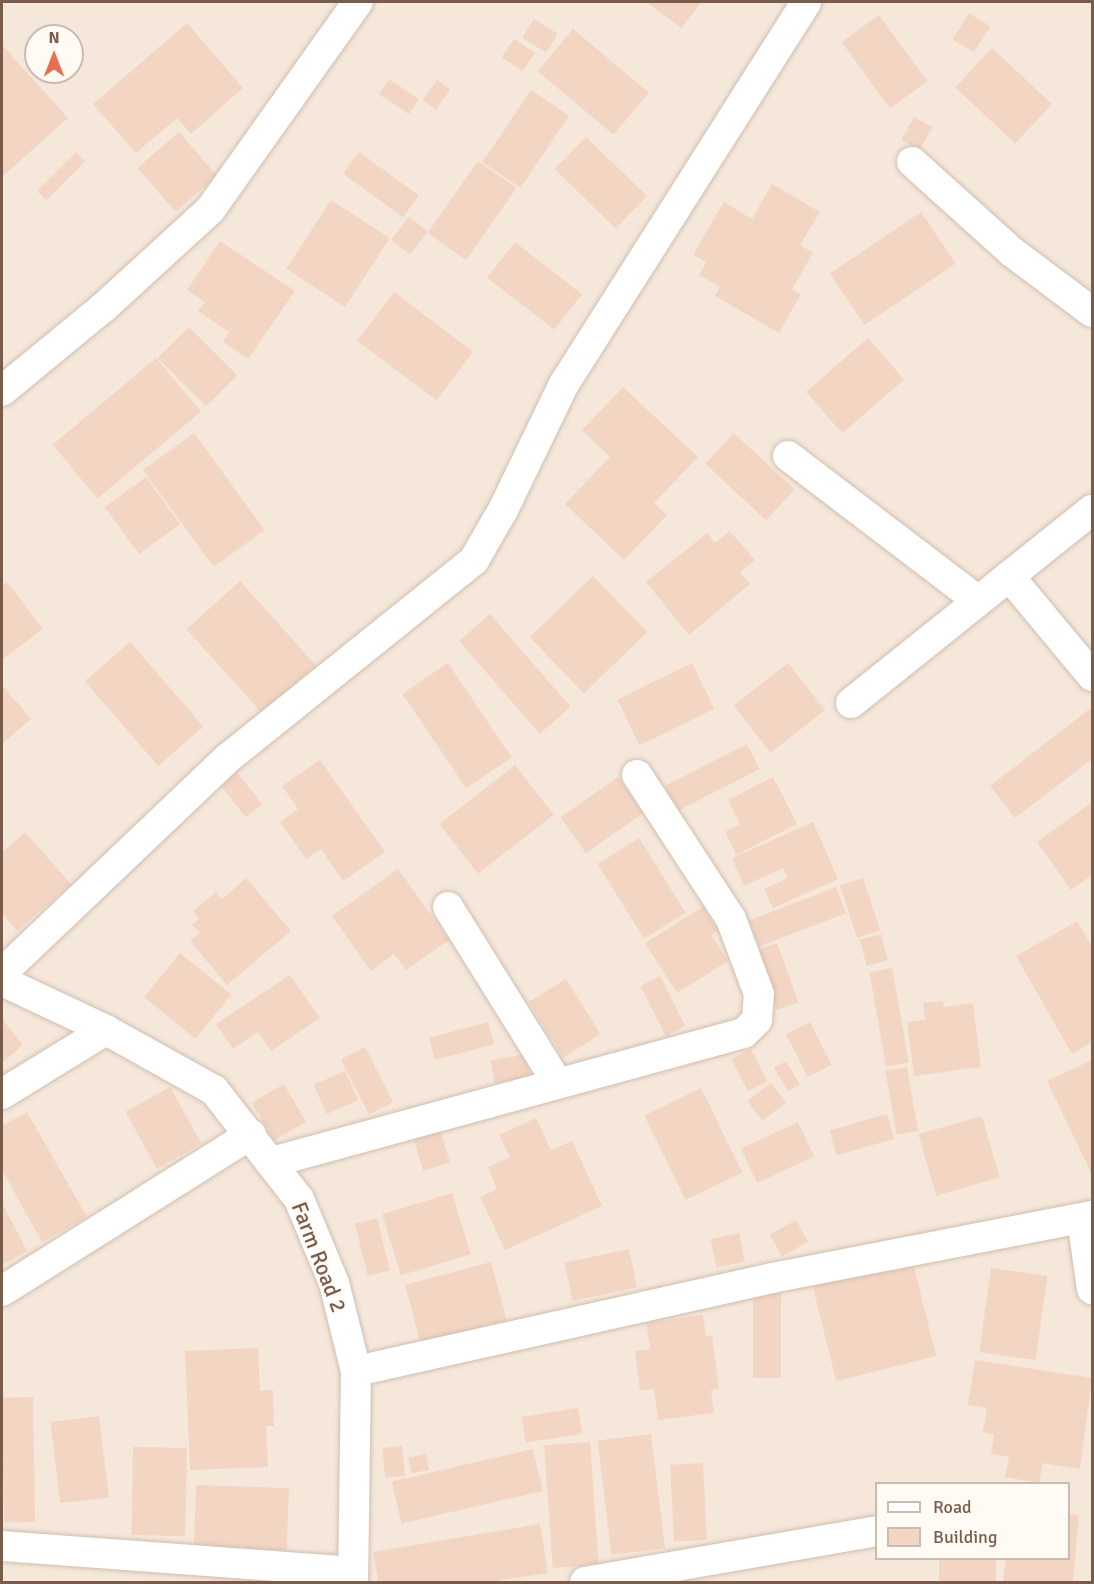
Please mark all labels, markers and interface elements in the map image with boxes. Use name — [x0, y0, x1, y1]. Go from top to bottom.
north arrow — [24, 24, 84, 84]
text: N — [48, 28, 60, 48]
street label: Farm Road 2 — [286, 1198, 352, 1316]
legend — [875, 1482, 1070, 1560]
text: Road — [933, 1496, 972, 1518]
text: Building — [933, 1526, 997, 1548]

